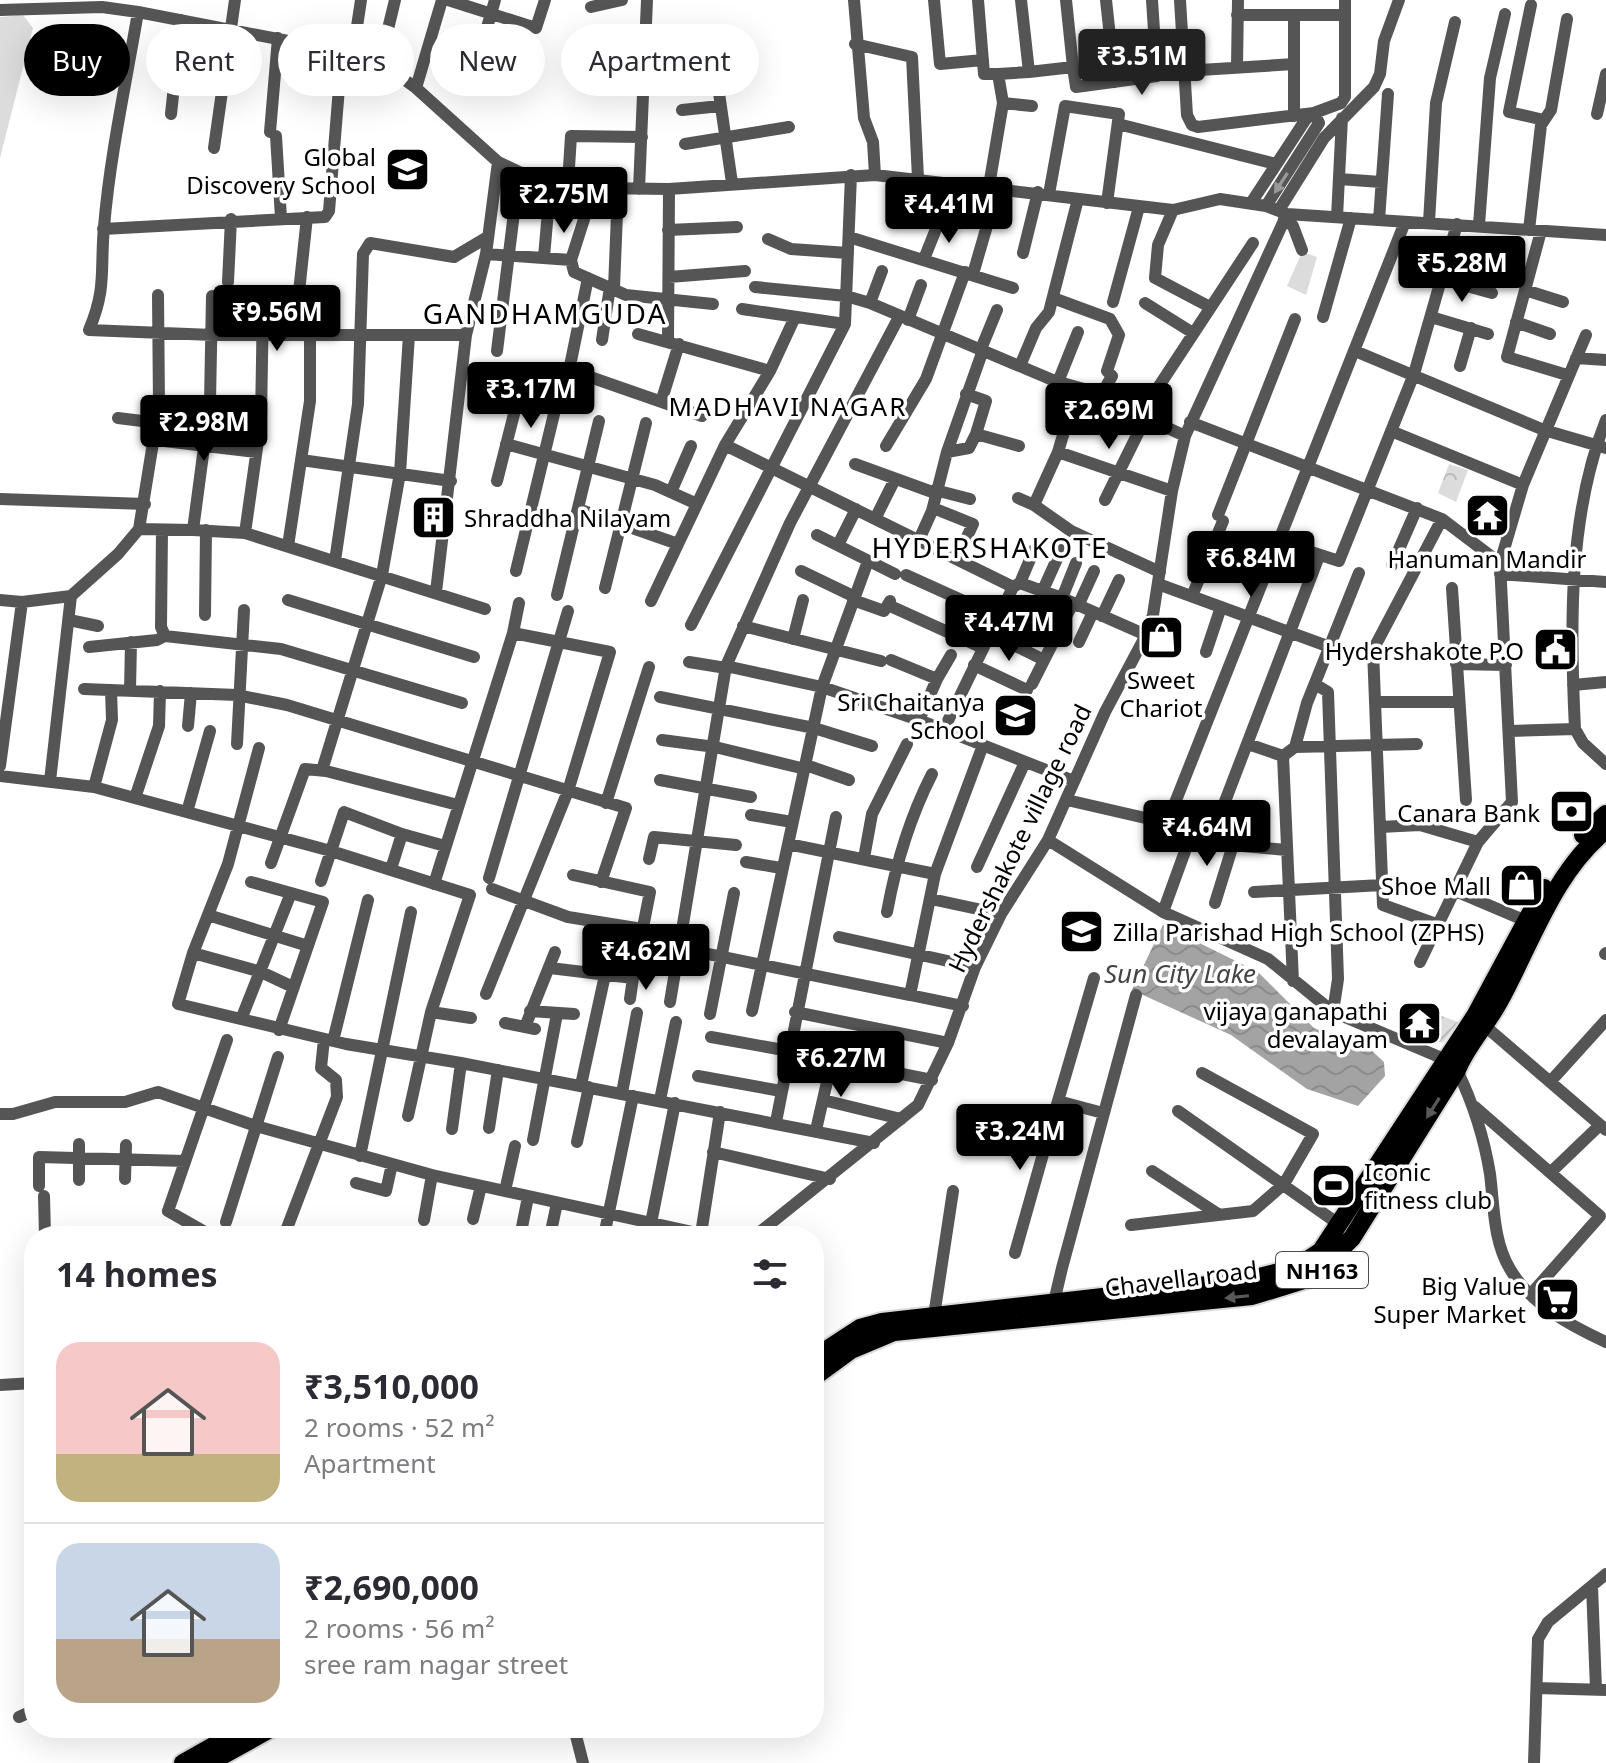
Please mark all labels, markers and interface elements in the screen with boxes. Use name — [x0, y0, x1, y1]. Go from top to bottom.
chip: Buy — [24, 24, 130, 96]
chip: Rent — [146, 24, 262, 96]
chip: Filters — [278, 24, 414, 96]
chip: New — [430, 24, 545, 96]
chip: Apartment — [561, 24, 759, 96]
pin: ₹3.51M — [1077, 29, 1207, 97]
text: ₹3.51M — [1096, 37, 1188, 73]
place label: Global Discovery School — [186, 140, 376, 201]
school or university icon: Global Discovery School — [383, 146, 431, 194]
pin: ₹2.75M — [499, 167, 629, 235]
one-way arrow — [1274, 172, 1288, 194]
text: ₹2.75M — [518, 175, 610, 211]
pin: ₹4.41M — [884, 177, 1014, 245]
text: ₹4.41M — [903, 185, 995, 221]
pin: ₹5.28M — [1397, 236, 1527, 304]
text: ₹5.28M — [1416, 244, 1508, 280]
pin: ₹9.56M — [212, 285, 342, 353]
text: ₹9.56M — [231, 293, 323, 329]
district label: GANDHAMGUDA — [423, 294, 667, 332]
pin: ₹3.17M — [466, 362, 596, 430]
text: ₹3.17M — [485, 370, 577, 406]
pin: ₹2.69M — [1044, 383, 1174, 451]
district label: MADHAVI NAGAR — [669, 388, 907, 424]
text: ₹2.69M — [1063, 391, 1155, 427]
pin: ₹2.98M — [139, 395, 269, 463]
text: ₹2.98M — [158, 403, 250, 439]
temple icon: Hanuman Mandir — [1463, 492, 1511, 540]
building icon: Shraddha Nilayam — [409, 493, 457, 541]
place label: Shraddha Nilayam — [464, 501, 671, 534]
district label: HYDERSHAKOTE — [872, 528, 1108, 566]
pin: ₹6.84M — [1186, 531, 1316, 599]
text: ₹6.84M — [1205, 539, 1297, 575]
place label: Hanuman Mandir — [1388, 542, 1586, 575]
pin: ₹4.47M — [944, 595, 1074, 663]
text: ₹4.47M — [963, 603, 1055, 639]
shop icon: Sweet Chariot — [1137, 613, 1185, 661]
public building icon: Hydershakote P.O — [1531, 626, 1579, 674]
place label: Hydershakote P.O — [1325, 634, 1524, 667]
place label: Sweet Chariot — [1120, 663, 1203, 724]
place label: Sri Chaitanya School — [837, 685, 985, 746]
school or university icon: Sri Chaitanya School — [992, 691, 1040, 739]
street label: Hydershakote village road — [940, 698, 1098, 978]
bank icon: Canara Bank — [1547, 788, 1595, 836]
place label: Canara Bank — [1397, 796, 1540, 829]
pin: ₹4.64M — [1142, 800, 1272, 868]
text: ₹4.64M — [1161, 808, 1253, 844]
shop icon: Shoe Mall — [1498, 861, 1546, 909]
place label: Shoe Mall — [1381, 869, 1491, 902]
school or university icon: Zilla Parishad High School (ZPHS) — [1058, 907, 1106, 955]
place label: Zilla Parishad High School (ZPHS) — [1113, 915, 1484, 948]
pin: ₹4.62M — [581, 924, 711, 992]
text: ₹4.62M — [600, 932, 692, 968]
water label: Sun City Lake — [1104, 955, 1256, 991]
place label: vijaya ganapathi devalayam — [1204, 994, 1388, 1055]
temple icon: vijaya ganapathi devalayam — [1395, 1000, 1443, 1048]
pin: ₹6.27M — [776, 1031, 906, 1099]
text: ₹6.27M — [795, 1039, 887, 1075]
one-way arrow — [1427, 1097, 1441, 1119]
pin: ₹3.24M — [955, 1104, 1085, 1172]
text: ₹3.24M — [974, 1112, 1066, 1148]
place label: Iconic fitness club — [1364, 1155, 1492, 1216]
sports icon: Iconic fitness club — [1309, 1161, 1357, 1209]
text: 14 homes — [56, 1251, 218, 1297]
icon: filters — [748, 1252, 792, 1296]
street label: Chavella road — [1103, 1252, 1259, 1304]
road number: NH163 — [1276, 1252, 1368, 1288]
place label: Big Value Super Market — [1373, 1269, 1526, 1330]
supermarket icon: Big Value Super Market — [1533, 1275, 1581, 1323]
one-way arrow — [1224, 1291, 1249, 1304]
text: ₹3,510,000 — [304, 1363, 479, 1409]
icon: home — [120, 1374, 216, 1470]
text: 2 rooms · 52 m² — [304, 1409, 494, 1445]
text: Apartment — [304, 1445, 436, 1481]
text: ₹2,690,000 — [304, 1564, 479, 1610]
icon: home — [120, 1575, 216, 1671]
text: 2 rooms · 56 m² — [304, 1610, 494, 1646]
text: sree ram nagar street — [304, 1646, 568, 1682]

